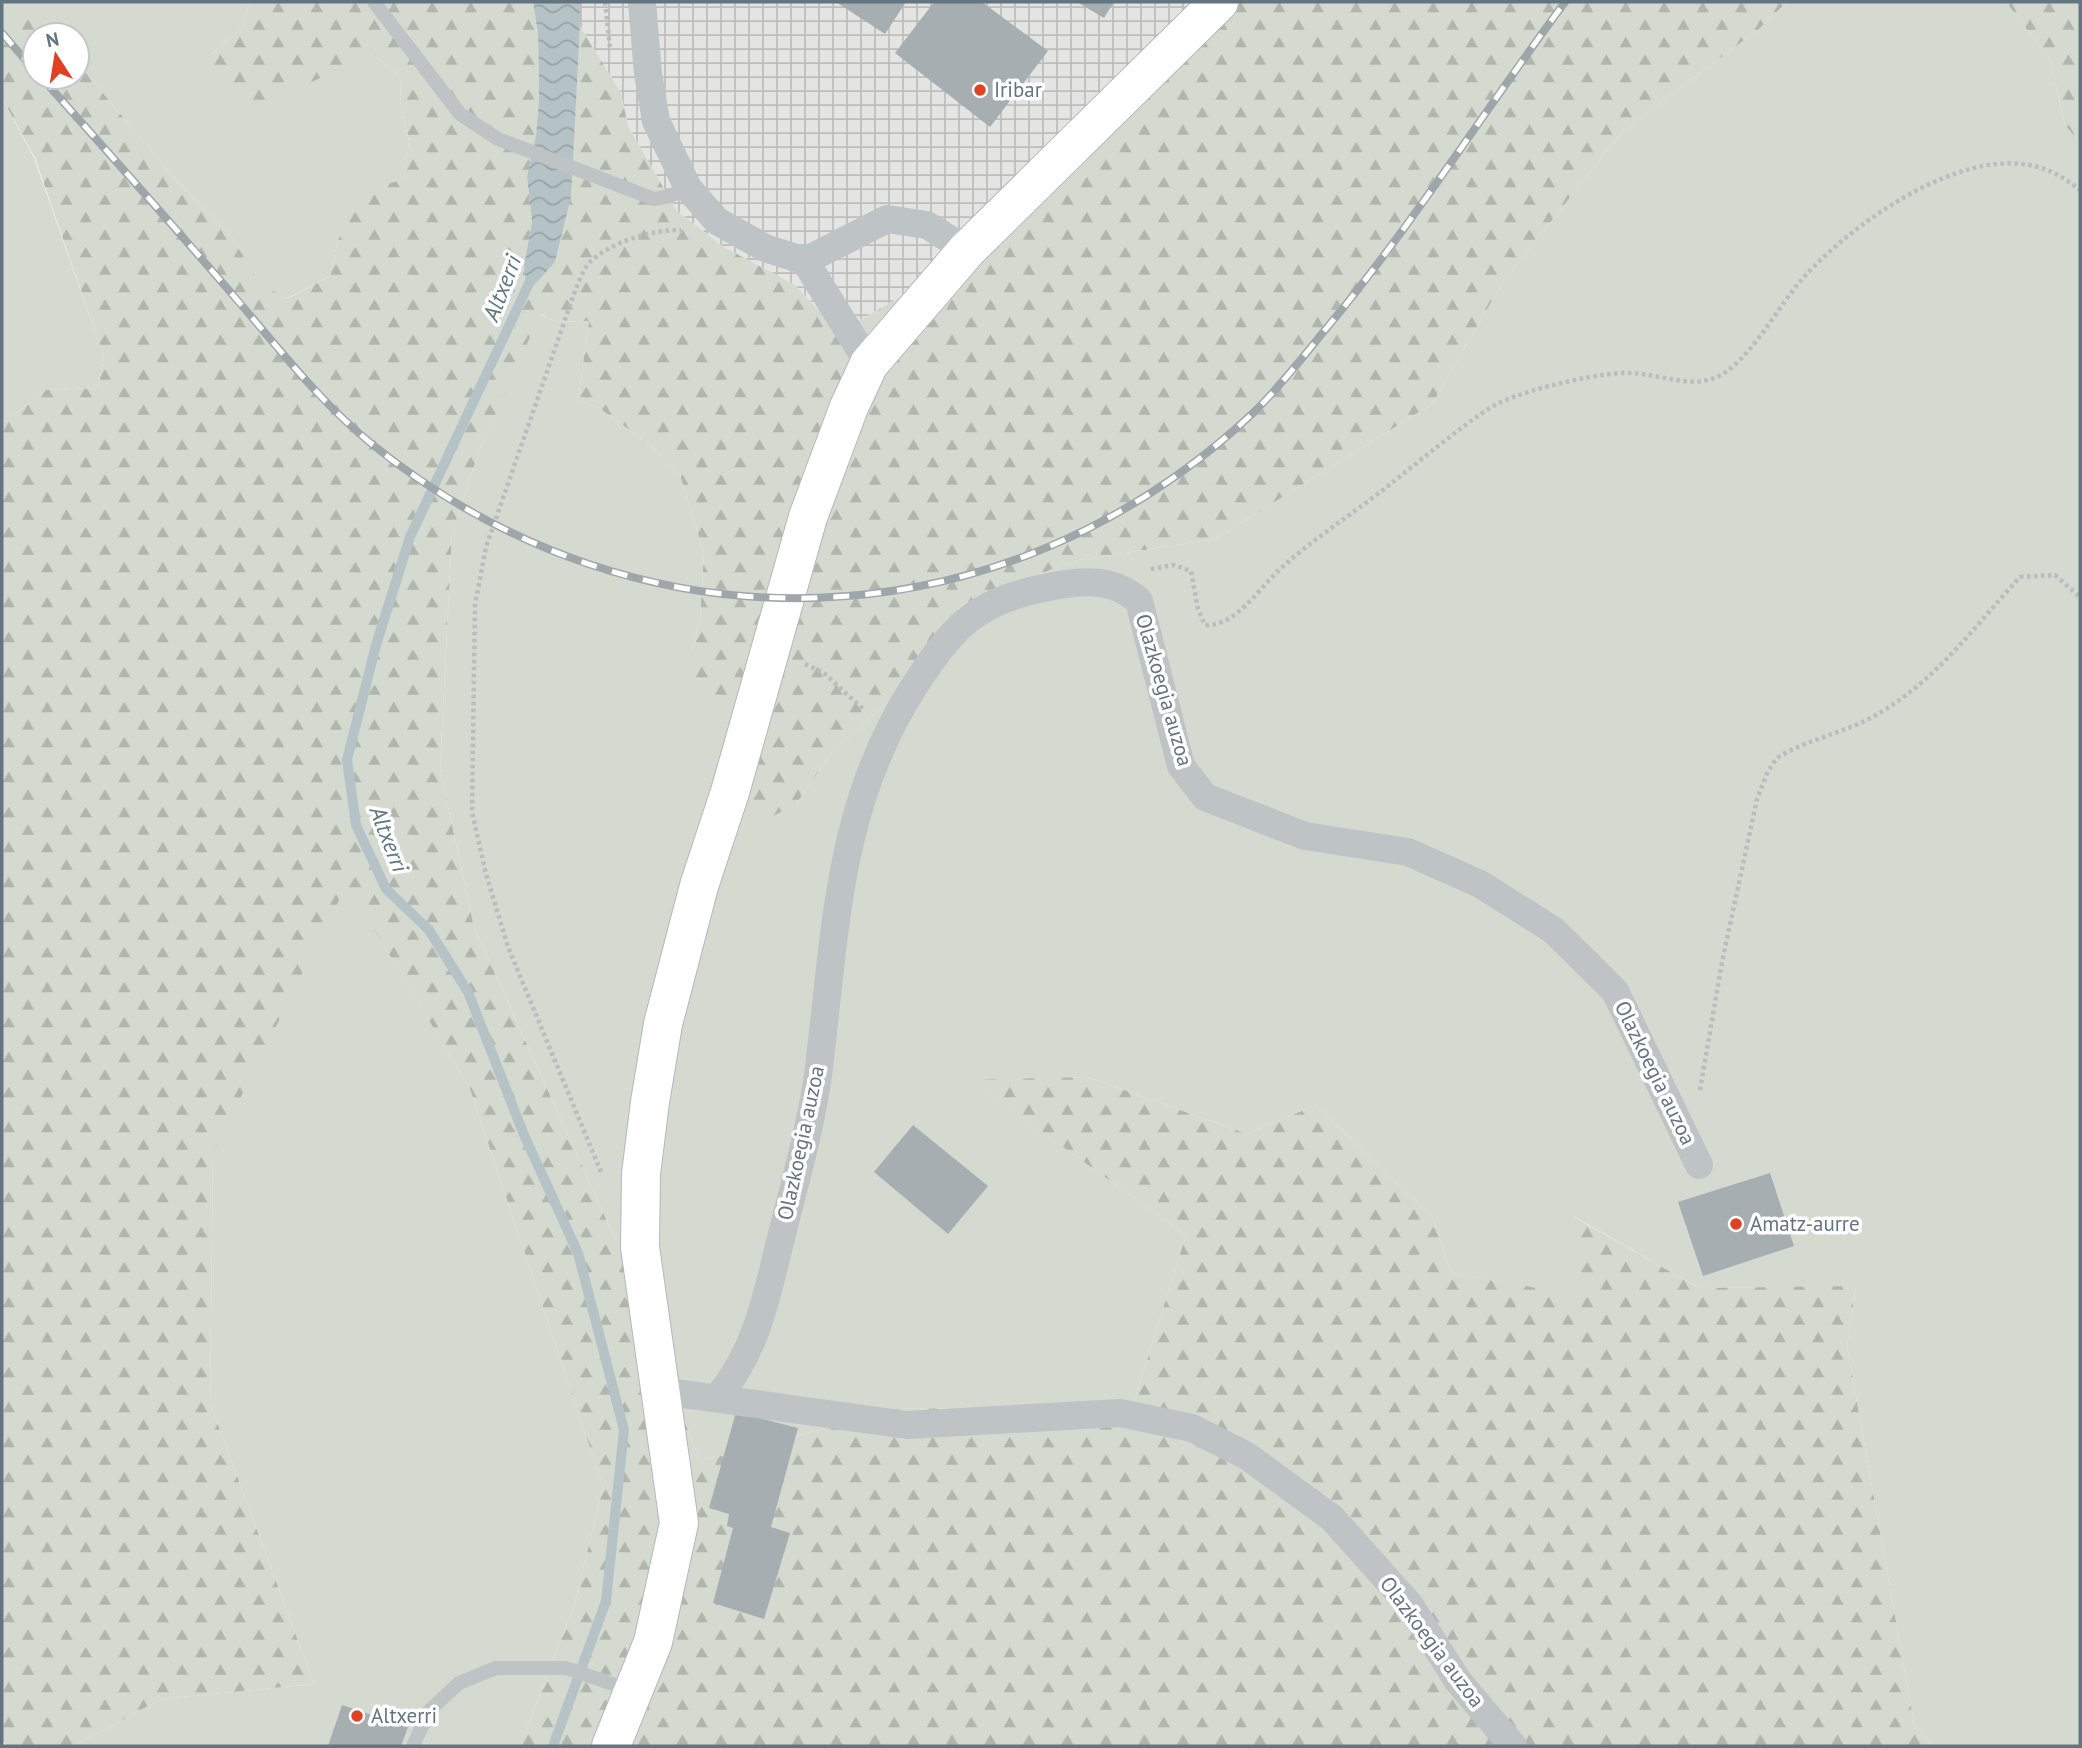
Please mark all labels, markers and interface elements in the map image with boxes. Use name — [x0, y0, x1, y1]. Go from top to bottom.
north arrow — [21, 21, 91, 91]
text: N — [44, 26, 61, 52]
place label: Iribar — [994, 76, 1042, 103]
marker: Iribar — [972, 82, 988, 98]
water label: Altxerri — [475, 250, 528, 326]
street label: Olazkoegia auzoa — [1130, 611, 1199, 769]
water label: Altxerri — [363, 801, 416, 877]
street label: Olazkoegia auzoa — [1609, 996, 1702, 1149]
street label: Olazkoegia auzoa — [771, 1063, 830, 1223]
place label: Amatz-aurre — [1750, 1210, 1860, 1237]
marker: Amatz-aurre — [1728, 1216, 1744, 1232]
street label: Olazkoegia auzoa — [1374, 1571, 1490, 1713]
place label: Altxerri — [371, 1702, 437, 1729]
marker: Altxerri — [349, 1708, 365, 1724]

